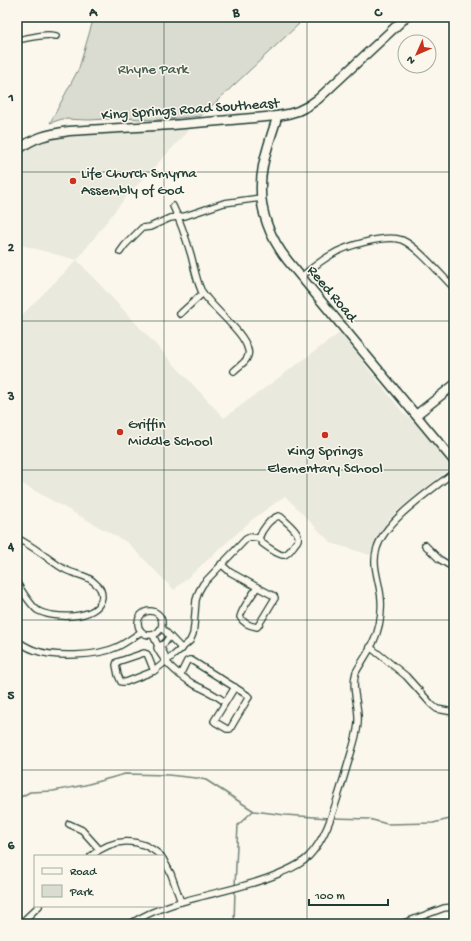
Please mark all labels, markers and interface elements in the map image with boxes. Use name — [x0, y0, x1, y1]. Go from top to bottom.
text: A — [88, 6, 98, 21]
text: B — [232, 6, 241, 21]
text: C — [373, 6, 383, 21]
north arrow — [397, 34, 437, 74]
text: N — [405, 53, 418, 66]
park label: Rhyne Park — [118, 61, 189, 79]
text: 1 — [7, 91, 14, 106]
street label: King Springs Road Southeast — [101, 95, 282, 125]
place label: Life Church Smyrna Assembly of God — [81, 165, 197, 200]
marker: Life Church Smyrna Assembly of God — [68, 176, 78, 186]
text: 2 — [8, 241, 15, 256]
street label: Reed Road — [303, 262, 361, 327]
text: 3 — [7, 390, 15, 405]
place label: Griffin Middle School — [128, 416, 213, 451]
marker: Griffin Middle School — [115, 427, 125, 437]
marker: King Springs Elementary School — [320, 430, 330, 440]
place label: King Springs Elementary School — [267, 443, 383, 478]
text: 4 — [7, 540, 15, 555]
text: 5 — [8, 689, 15, 704]
text: 6 — [8, 839, 15, 854]
legend — [34, 855, 164, 907]
text: Road — [70, 866, 97, 880]
scale bar — [309, 881, 388, 907]
text: Park — [69, 886, 95, 900]
text: 100 m — [314, 890, 345, 904]

